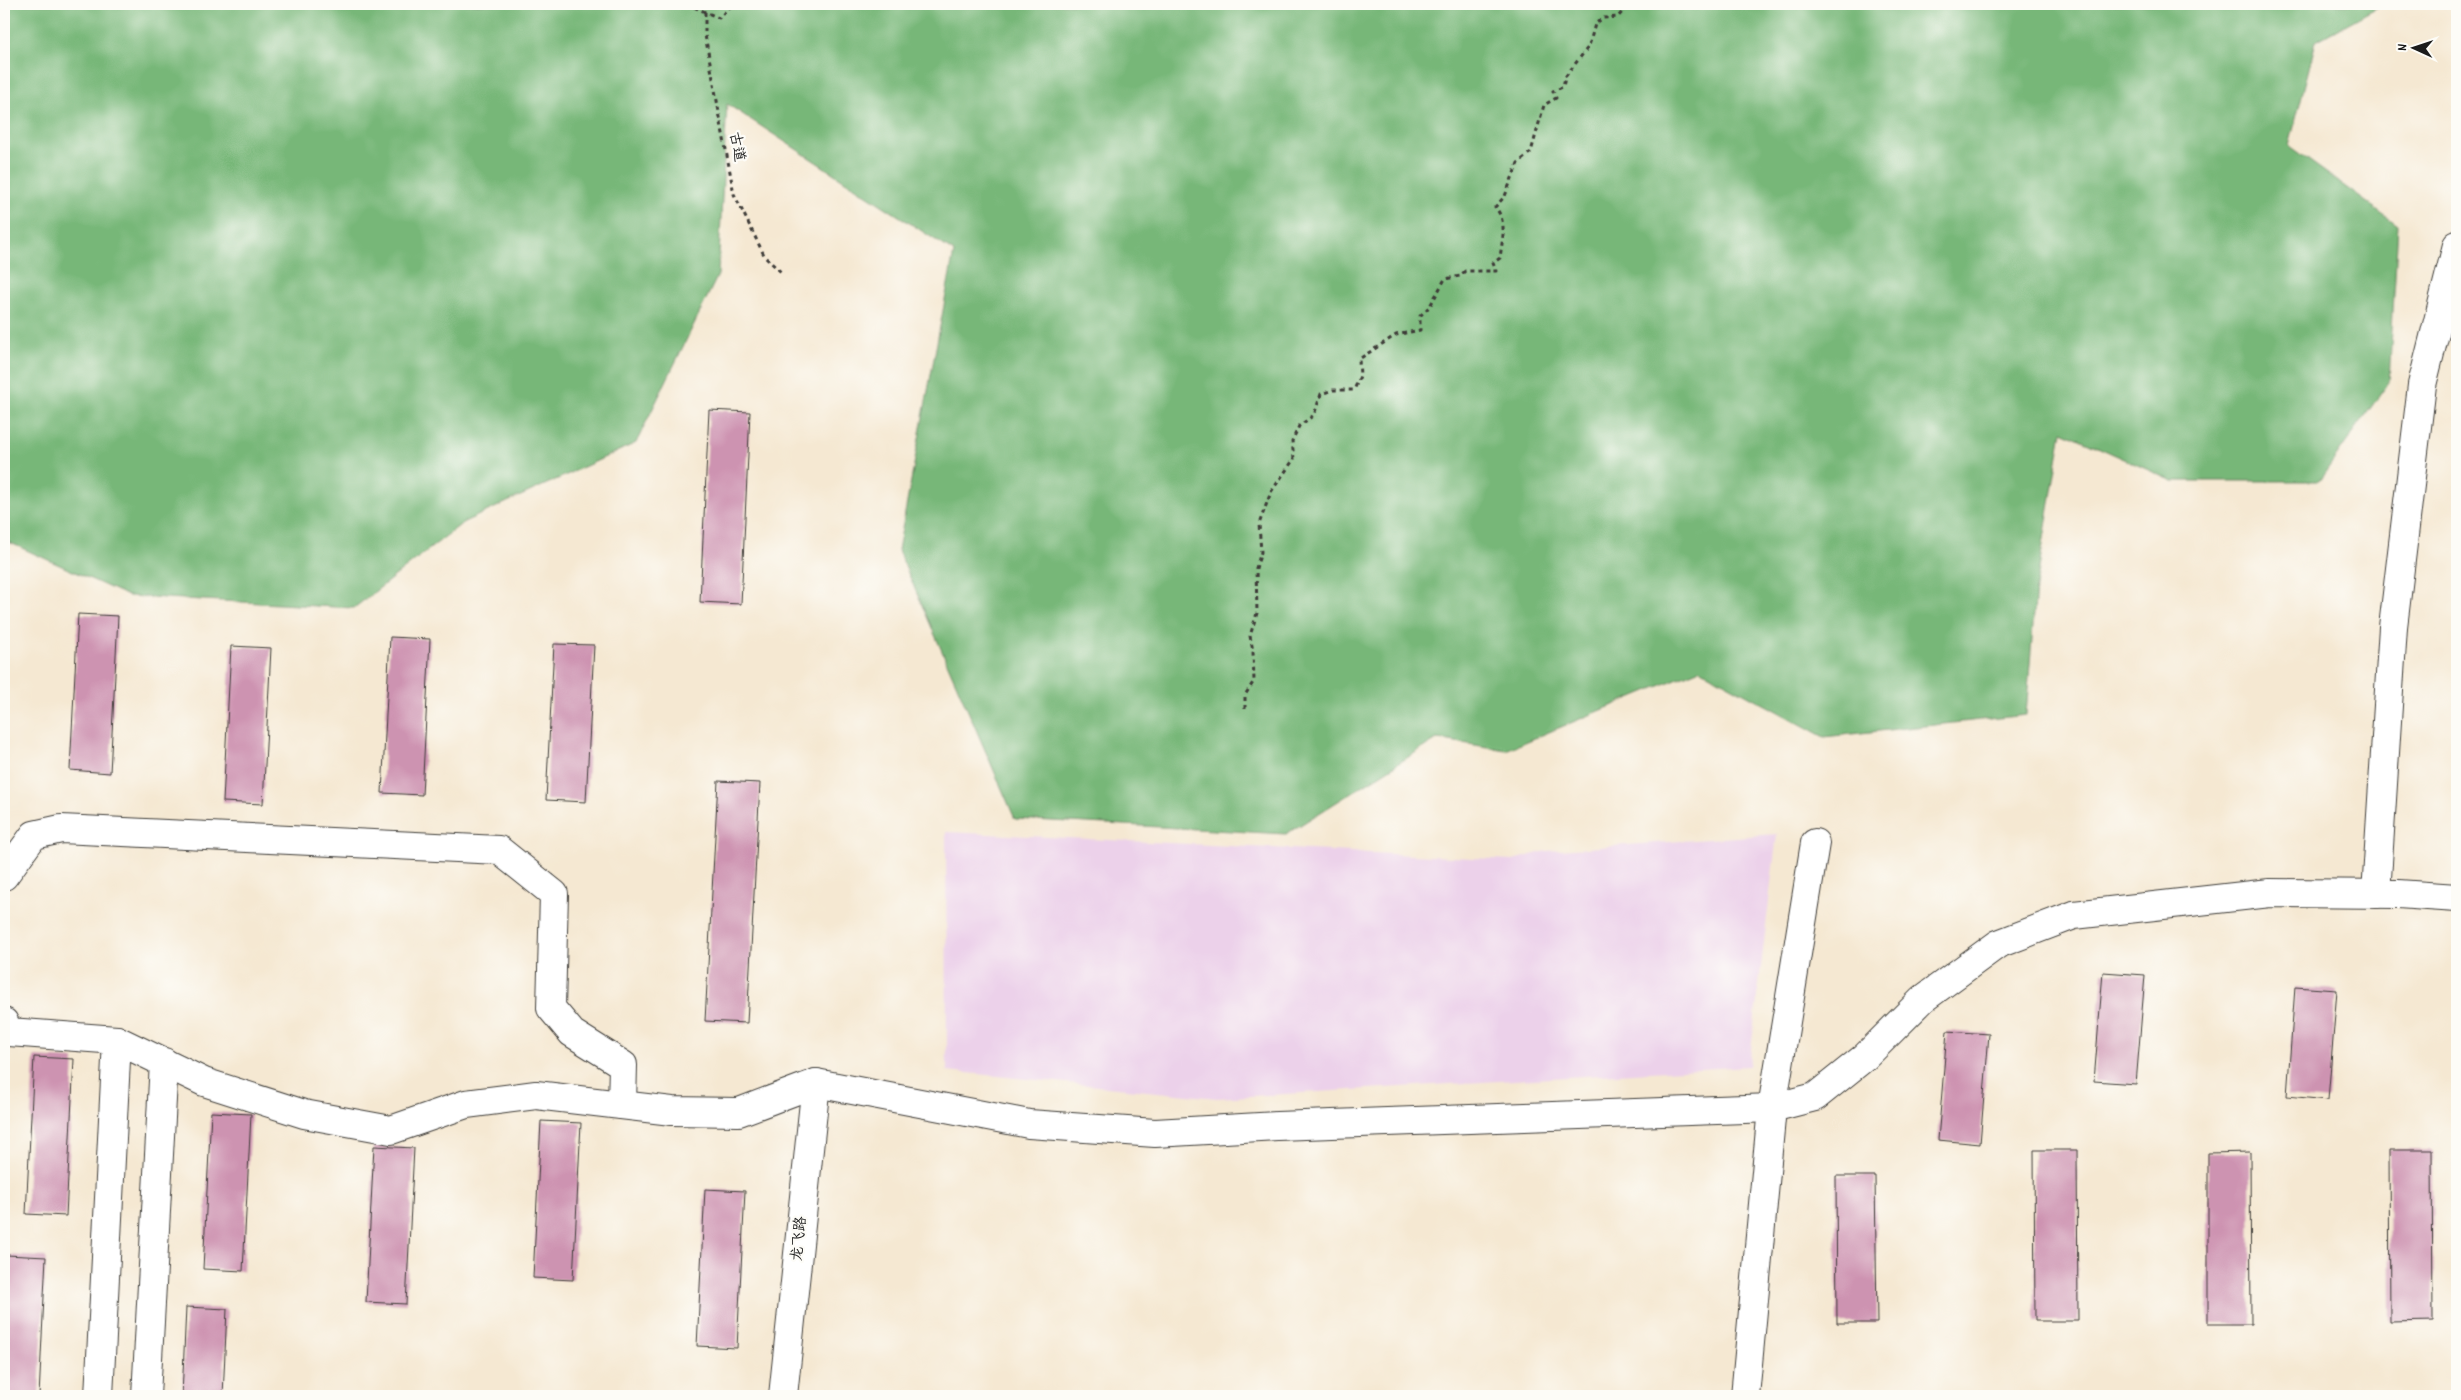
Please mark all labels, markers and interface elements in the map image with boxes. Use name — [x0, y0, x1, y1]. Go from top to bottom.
north arrow — [2388, 22, 2438, 72]
text: N — [2393, 43, 2413, 51]
street label: 古道 — [722, 130, 750, 164]
street label: 龙飞路 — [787, 1215, 813, 1263]

